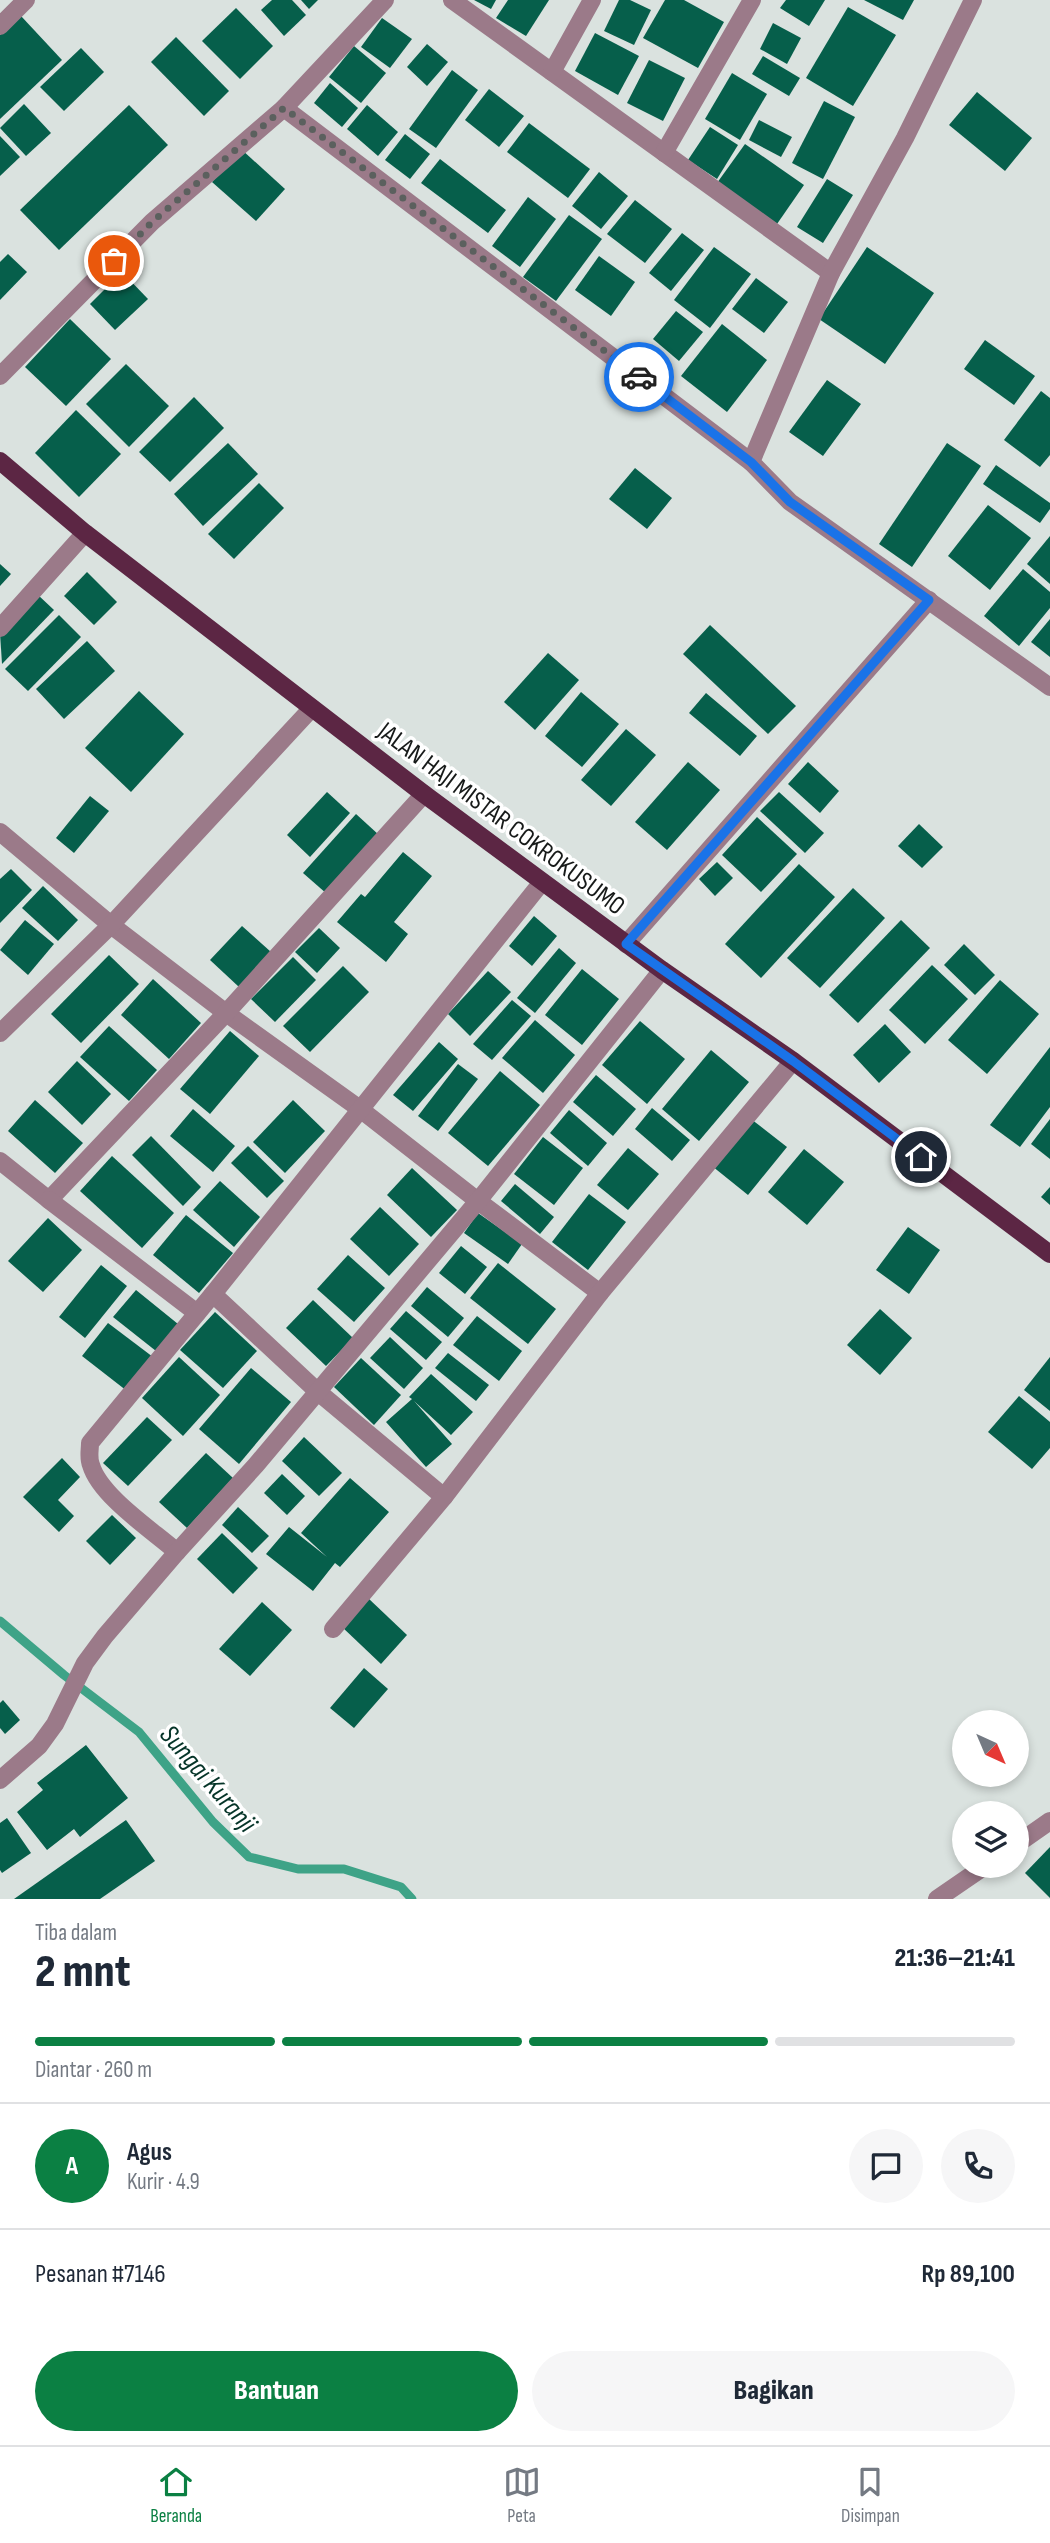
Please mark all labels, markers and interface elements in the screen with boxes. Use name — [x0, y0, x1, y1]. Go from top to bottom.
pin — [84, 231, 144, 291]
icon: bag — [95, 242, 133, 280]
courier — [604, 342, 674, 412]
icon: car — [620, 358, 658, 396]
street label: JALAN HAJI MISTAR COKROKUSUMO — [371, 716, 631, 922]
pin — [891, 1127, 951, 1187]
icon: home — [902, 1138, 940, 1176]
north arrow — [952, 1710, 1029, 1787]
map controls — [952, 1710, 1029, 1878]
water label: Sungai Kuranji — [152, 1719, 264, 1840]
button: layers — [952, 1801, 1029, 1878]
text: Tiba dalam — [35, 1919, 117, 1947]
text: 21:36–21:41 — [895, 1943, 1015, 1974]
text: 2 mnt — [35, 1945, 130, 2000]
text: Diantar · 260 m — [35, 2056, 152, 2084]
button: chat — [849, 2129, 923, 2203]
button: phone — [941, 2129, 1015, 2203]
text: Agus — [127, 2137, 172, 2168]
text: A — [66, 2151, 78, 2182]
text: Kurir · 4.9 — [127, 2168, 200, 2196]
text: Pesanan #7146 — [35, 2259, 166, 2290]
text: Rp 89,100 — [922, 2259, 1015, 2290]
button: Bantuan — [35, 2351, 518, 2431]
button: Bagikan — [532, 2351, 1015, 2431]
tab: Beranda — [150, 2463, 202, 2528]
tab: Peta — [503, 2463, 541, 2528]
tab: Disimpan — [841, 2463, 900, 2528]

